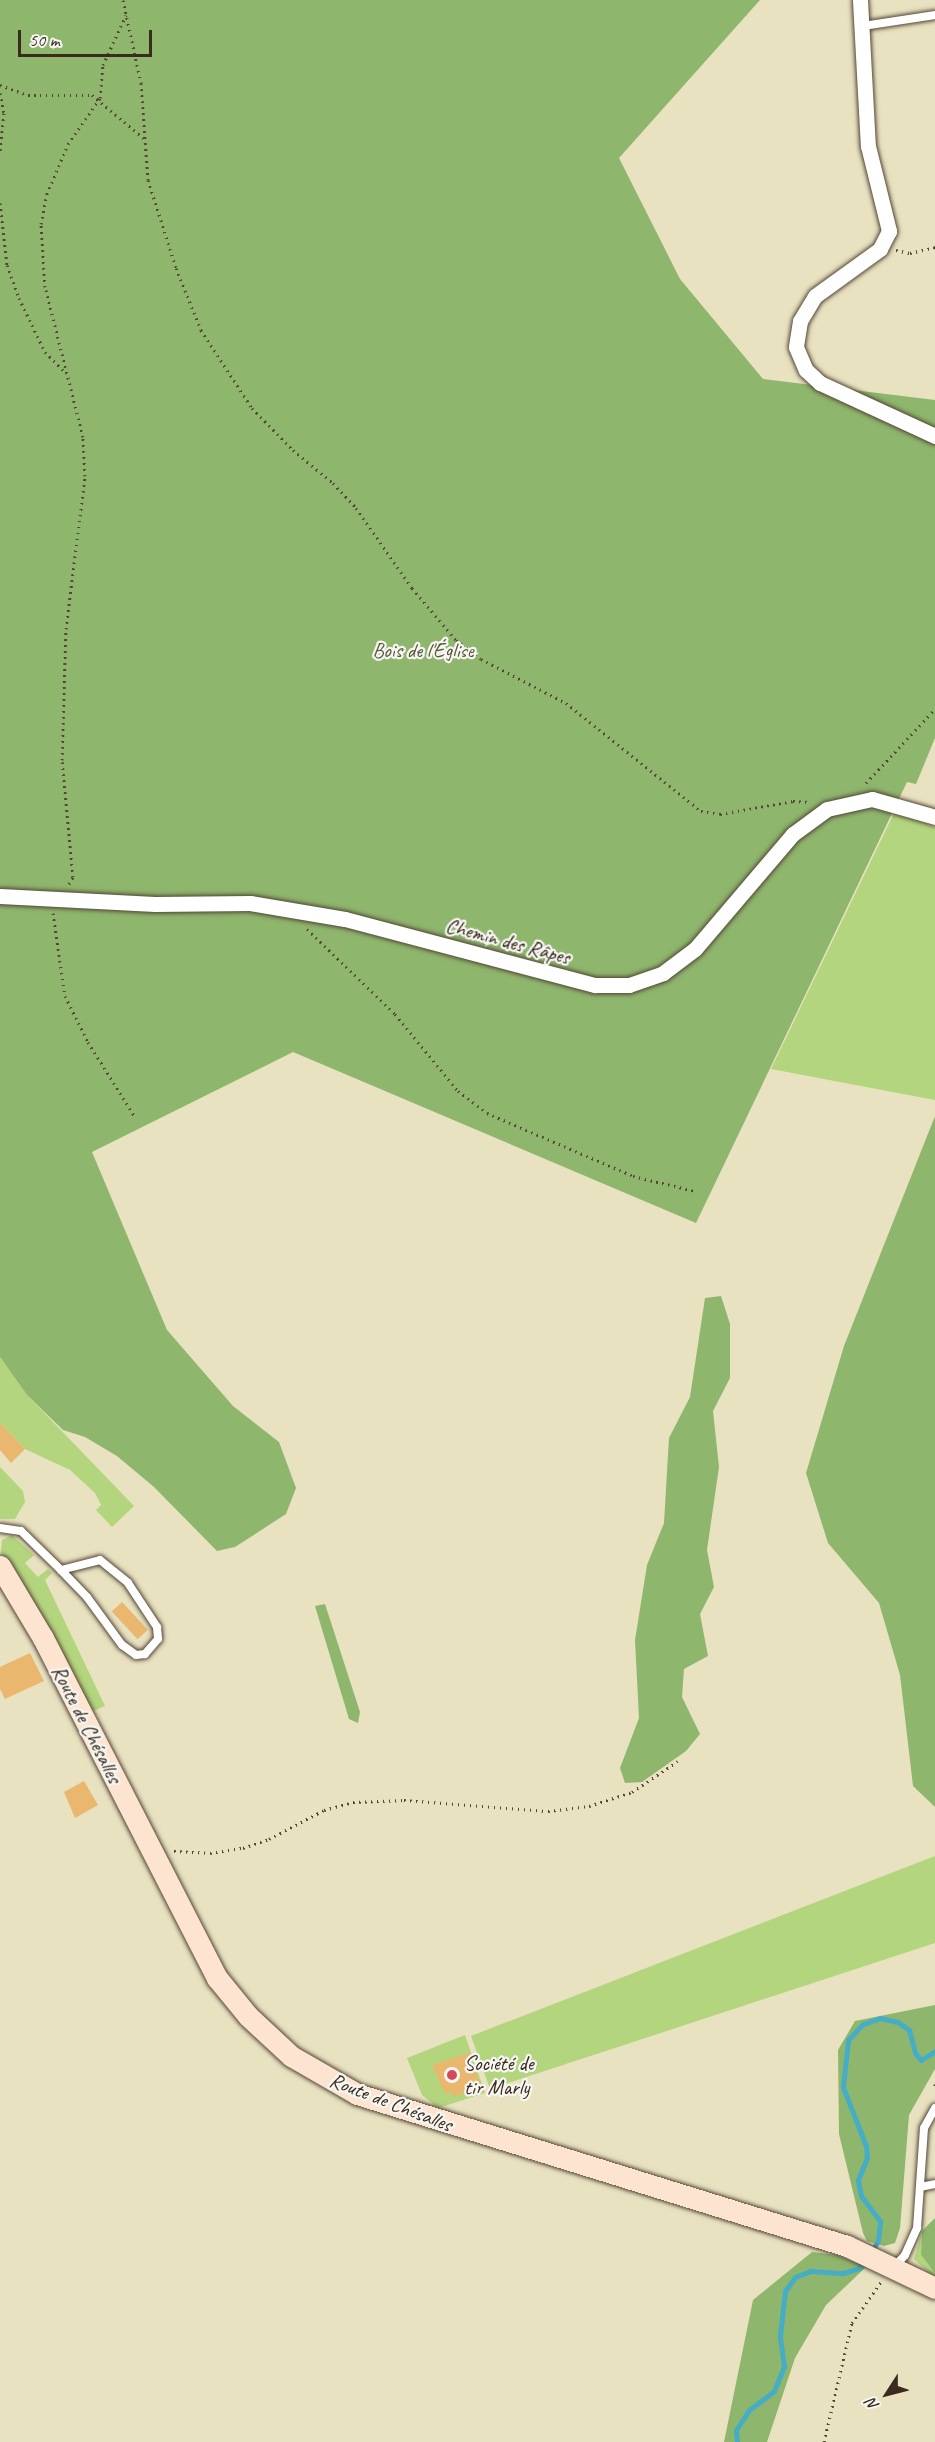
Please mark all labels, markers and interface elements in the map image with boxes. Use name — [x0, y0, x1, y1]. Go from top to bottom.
scale bar — [21, 18, 154, 56]
text: 50 m — [29, 29, 60, 51]
park label: Bois de l'Église — [372, 637, 474, 663]
street label: Chemin des Râpes — [443, 912, 573, 970]
street label: Route de Chésalles — [46, 1661, 128, 1787]
place label: Société de tir Marly — [464, 2050, 534, 2100]
street label: Route de Chésalles — [326, 2067, 456, 2137]
marker: Société de tir Marly — [445, 2068, 459, 2082]
north arrow — [857, 2364, 917, 2424]
text: N — [861, 2395, 883, 2414]

